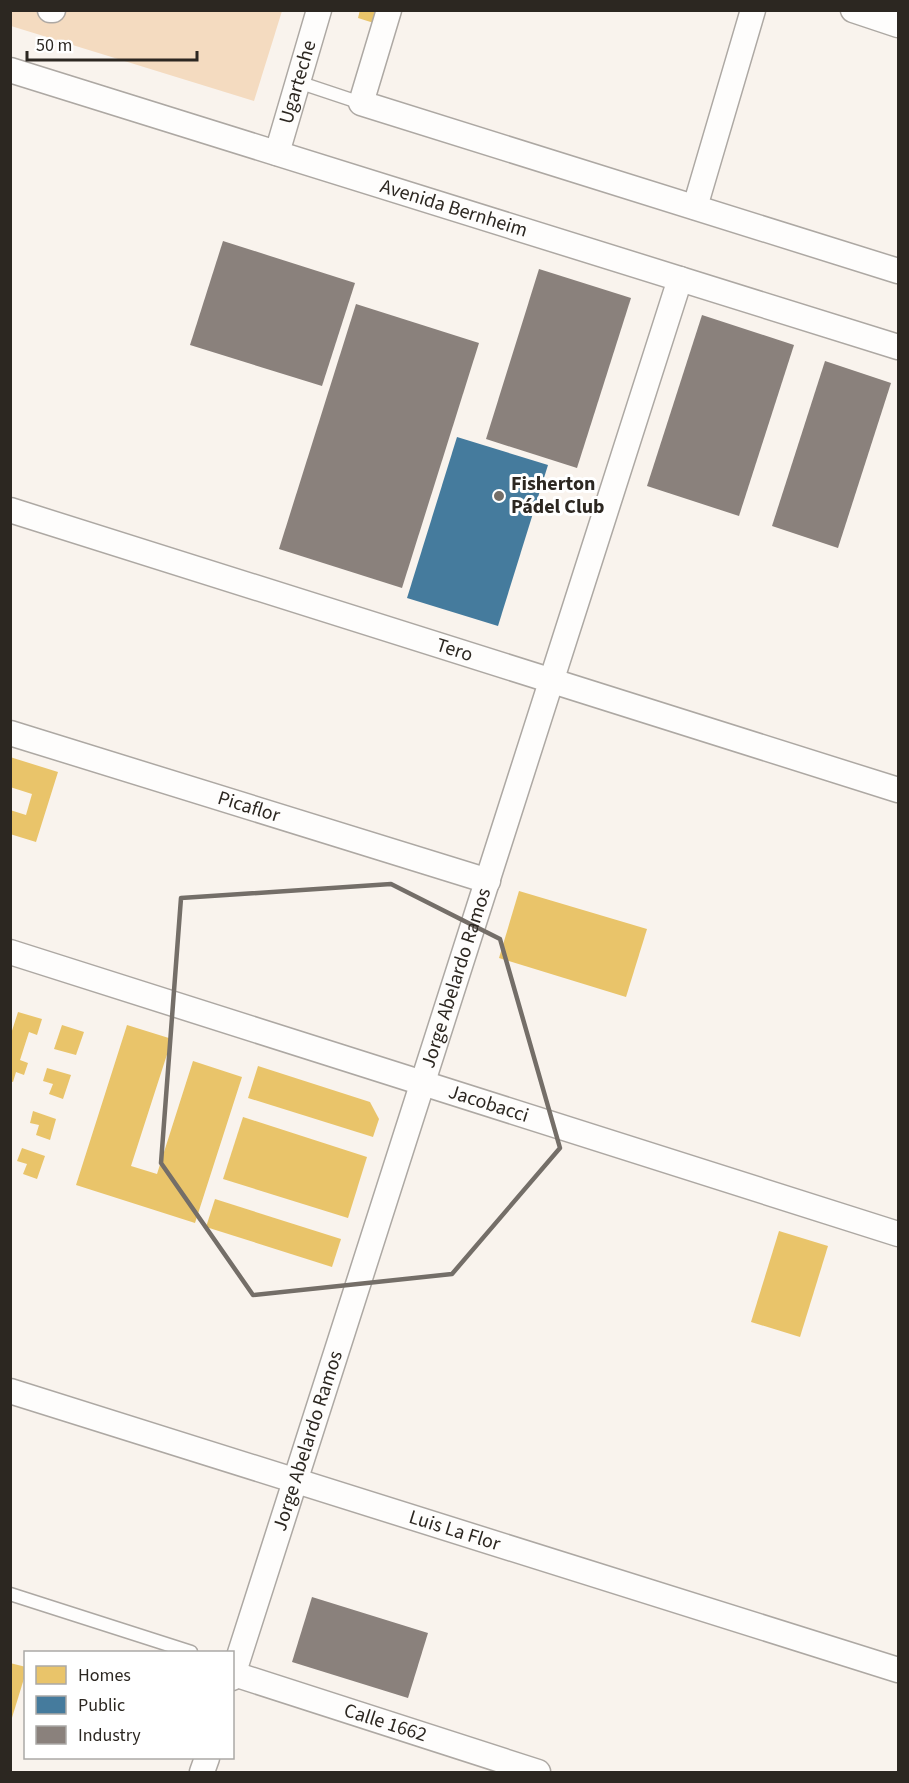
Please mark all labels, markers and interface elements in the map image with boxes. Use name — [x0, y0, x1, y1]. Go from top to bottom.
scale bar — [27, 24, 196, 62]
text: 50 m — [36, 33, 72, 58]
street label: Ugarteche — [272, 37, 323, 127]
street label: Avenida Bernheim — [377, 172, 531, 245]
place label: Fisherton Pádel Club — [511, 470, 605, 521]
marker: Fisherton Pádel Club — [492, 489, 506, 503]
street label: Tero — [433, 631, 476, 669]
street label: Picaflor — [214, 784, 284, 830]
street label: Jorge Abelardo Ramos — [414, 884, 498, 1072]
street label: Jacobacci — [445, 1078, 532, 1130]
street label: Jorge Abelardo Ramos — [266, 1347, 350, 1535]
street label: Luis La Flor — [405, 1503, 504, 1558]
legend — [24, 1651, 234, 1759]
text: Homes — [78, 1663, 131, 1688]
text: Public — [78, 1693, 125, 1718]
street label: Calle 1662 — [340, 1696, 430, 1749]
text: Industry — [78, 1723, 141, 1748]

